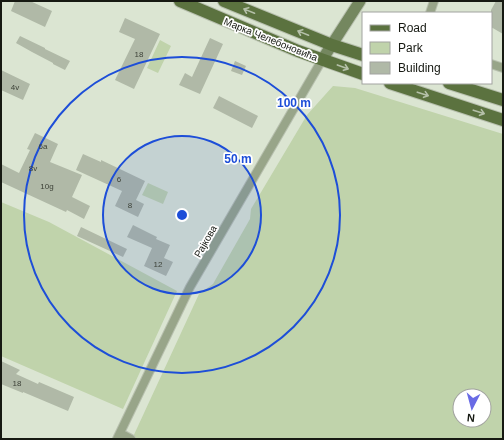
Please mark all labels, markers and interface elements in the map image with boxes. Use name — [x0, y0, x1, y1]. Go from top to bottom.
one-way arrow — [244, 7, 256, 15]
legend — [362, 12, 492, 84]
street label: Марка Челебоновића — [222, 16, 320, 63]
text: Road — [398, 21, 427, 35]
one-way arrow — [298, 29, 310, 36]
text: Park — [398, 41, 424, 55]
house number: 18 — [135, 50, 144, 59]
text: Building — [398, 61, 441, 75]
one-way arrow — [336, 64, 348, 72]
house number: 4v — [11, 83, 19, 92]
one-way arrow — [416, 91, 429, 98]
text: 100 m — [277, 96, 311, 110]
one-way arrow — [473, 109, 486, 116]
house number: 6a — [39, 142, 48, 151]
text: 50 m — [224, 152, 252, 166]
house number: 8v — [29, 164, 37, 173]
house number: 6 — [117, 175, 122, 184]
house number: 10g — [40, 182, 54, 191]
house number: 8 — [128, 201, 133, 210]
centre of rings — [175, 208, 189, 222]
street label: Рајкова — [192, 223, 219, 259]
house number: 12 — [154, 260, 163, 269]
house number: 18 — [13, 379, 22, 388]
north arrow — [452, 388, 492, 428]
text: N — [466, 412, 476, 424]

